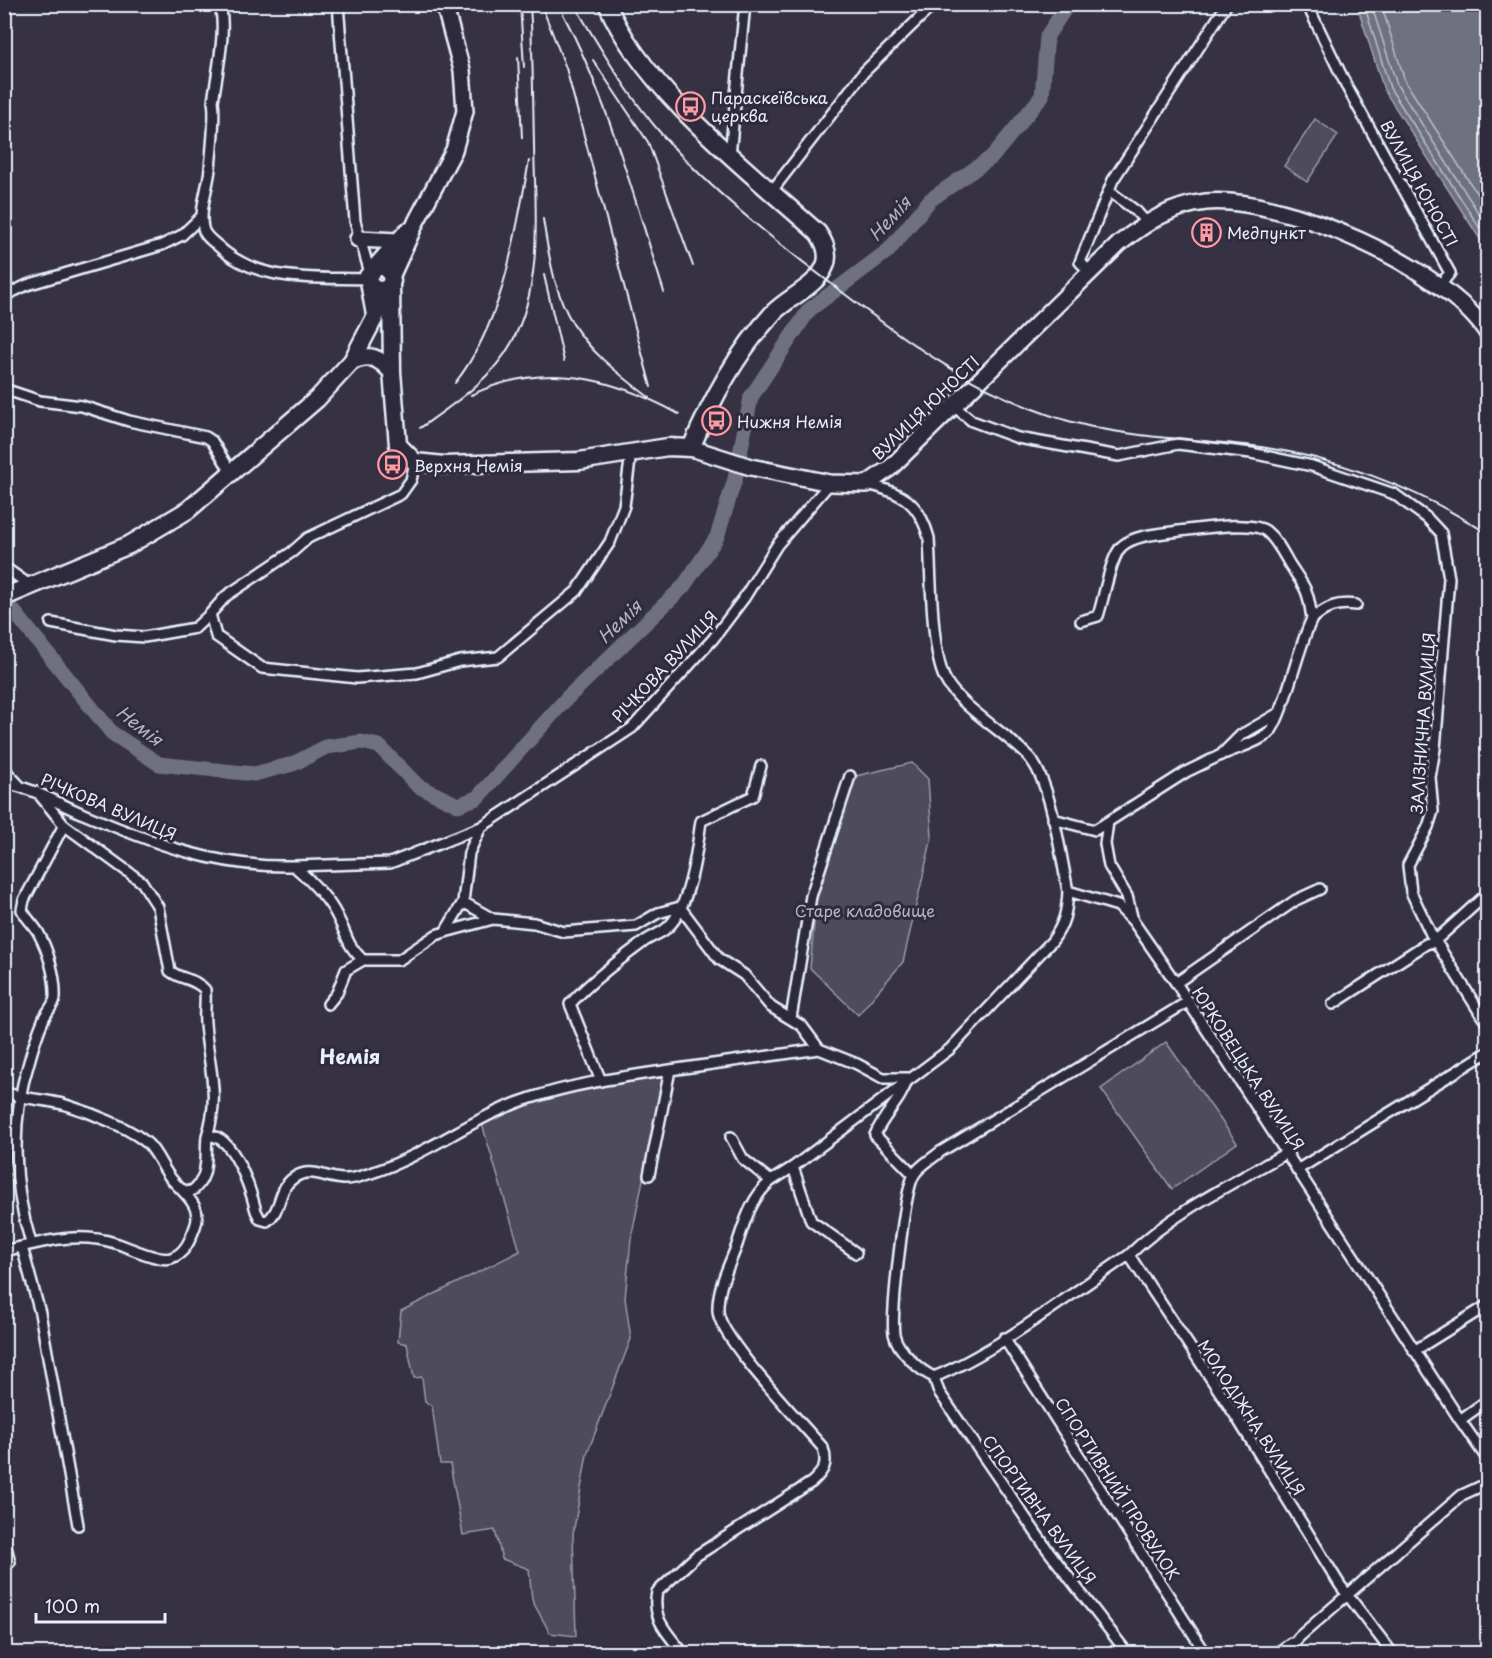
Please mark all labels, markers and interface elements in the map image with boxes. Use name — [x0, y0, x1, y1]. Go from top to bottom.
place label: Параскеївська церква — [711, 85, 828, 127]
bus stop icon: Параскеївська церква — [674, 90, 706, 122]
street label: ВУЛИЦЯ ЮНОСТІ — [1375, 115, 1465, 251]
water label: Немія — [861, 188, 917, 247]
building icon: Медпункт — [1190, 216, 1222, 248]
place label: Медпункт — [1227, 220, 1306, 244]
street label: ВУЛИЦЯ ЮНОСТІ — [866, 349, 984, 465]
bus stop icon: Нижня Немія — [700, 405, 732, 437]
place label: Нижня Немія — [737, 409, 842, 433]
bus stop icon: Верхня Немія — [377, 449, 409, 481]
place label: Верхня Немія — [414, 453, 523, 477]
water label: Немія — [591, 592, 648, 649]
street label: РІЧКОВА ВУЛИЦЯ — [606, 605, 722, 727]
street label: ЗАЛІЗНИЧНА ВУЛИЦЯ — [1404, 632, 1440, 814]
water label: Немія — [111, 698, 170, 753]
street label: РІЧКОВА ВУЛИЦЯ — [37, 767, 181, 845]
park label: Старе кладовище — [795, 898, 935, 922]
street label: ЮРКОВЕЦЬКА ВУЛИЦЯ — [1187, 982, 1311, 1154]
district label: Немія — [320, 1041, 380, 1071]
street label: МОЛОДІЖНА ВУЛИЦЯ — [1192, 1334, 1312, 1500]
street label: СПОРТИВНИЙ ПРОВУЛОК — [1050, 1392, 1186, 1584]
street label: СПОРТИВНА ВУЛИЦЯ — [978, 1429, 1102, 1589]
scale bar — [36, 1586, 165, 1624]
text: 100 m — [45, 1592, 100, 1619]

